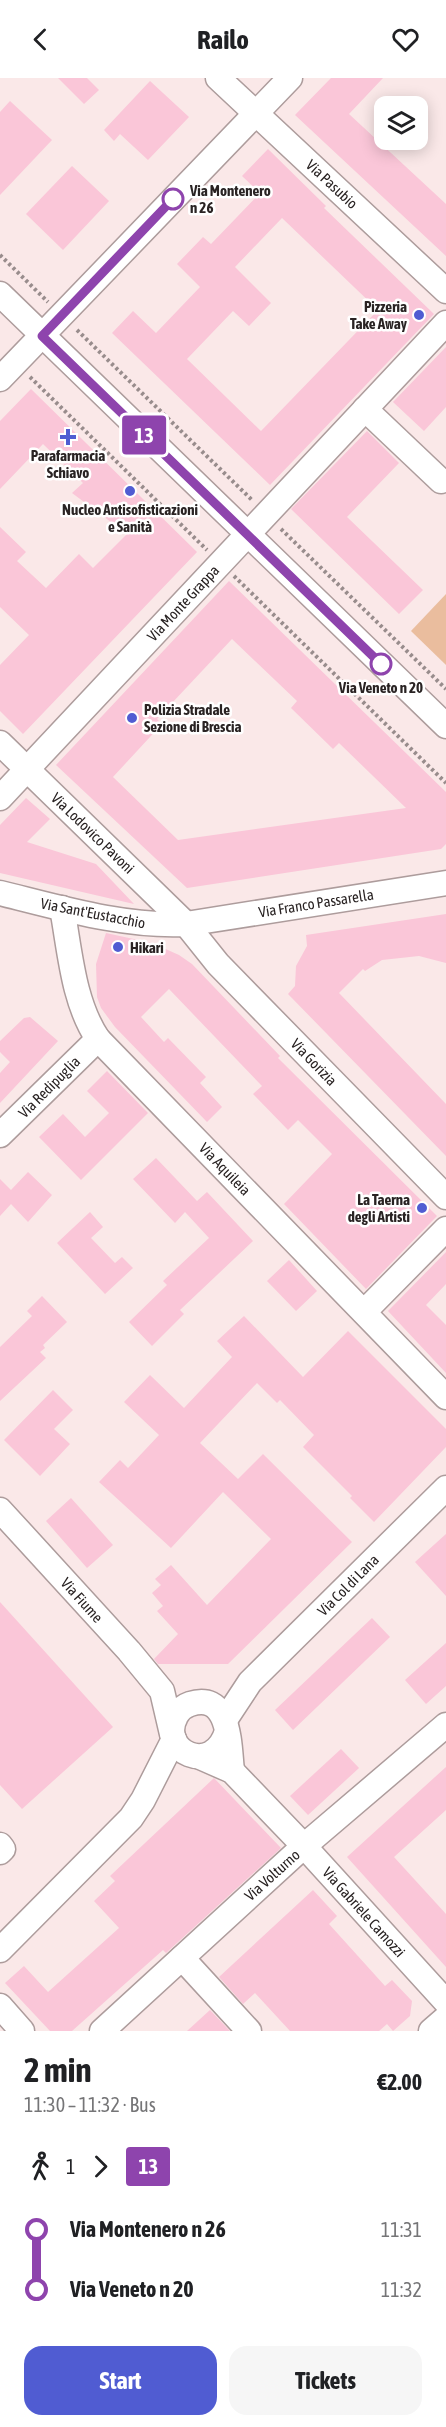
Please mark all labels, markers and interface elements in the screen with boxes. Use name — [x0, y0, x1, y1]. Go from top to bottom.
icon: back — [24, 23, 57, 56]
icon: heart — [389, 23, 422, 56]
text: Railo — [197, 24, 249, 55]
map controls — [374, 96, 428, 150]
button: layers — [374, 96, 428, 150]
street label: Via Pasubio — [303, 156, 361, 212]
place label: Via Montenero n 26 — [189, 182, 271, 216]
marker: Via Montenero n 26 — [162, 188, 184, 210]
place label: Pizzeria Take Away — [350, 298, 408, 332]
marker: Pizzeria Take Away — [412, 308, 426, 322]
line badge: 13 — [117, 416, 171, 454]
text: 13 — [134, 423, 154, 447]
marker: Parafarmacia Schiavo — [61, 430, 75, 444]
place label: Parafarmacia Schiavo — [31, 447, 105, 481]
marker: Nucleo Antisofisticazioni e Sanità — [123, 484, 137, 498]
place label: Nucleo Antisofisticazioni e Sanità — [62, 501, 198, 535]
street label: Via Monte Grappa — [144, 562, 222, 644]
marker: Via Veneto n 20 — [370, 653, 392, 675]
place label: Via Veneto n 20 — [338, 679, 423, 696]
place label: Polizia Stradale Sezione di Brescia — [144, 701, 241, 735]
marker: Polizia Stradale Sezione di Brescia — [125, 711, 139, 725]
street label: Via Lodovico Pavoni — [48, 789, 138, 877]
street label: Via Franco Passarella — [257, 885, 375, 920]
street label: Via Sant'Eustacchio — [39, 895, 147, 931]
place label: Hikari — [130, 939, 164, 956]
marker: Hikari — [111, 940, 125, 954]
street label: Via Gorizia — [288, 1035, 340, 1089]
street label: Via Redipuglia — [15, 1053, 83, 1121]
street label: Via Aquileia — [196, 1139, 254, 1199]
place label: La Taerna degli Artisti — [348, 1191, 410, 1225]
marker: La Taerna degli Artisti — [415, 1201, 429, 1215]
street label: Via Col di Lana — [314, 1551, 382, 1619]
street label: Via Fiume — [58, 1574, 107, 1626]
street label: Via Volturno — [241, 1846, 303, 1904]
street label: Via Gabriele Camozzi — [319, 1864, 409, 1960]
text: 2 min — [24, 2051, 91, 2089]
text: €2.00 — [377, 2069, 422, 2095]
text: 11:30 – 11:32 · Bus — [24, 2093, 156, 2116]
icon: walk — [24, 2150, 57, 2183]
icon: forward — [84, 2150, 117, 2183]
text: 13 — [138, 2154, 158, 2178]
text: 1 — [66, 2155, 75, 2178]
text: Via Montenero n 26 — [70, 2216, 226, 2242]
text: 11:31 — [381, 2218, 422, 2241]
text: Via Veneto n 20 — [70, 2276, 194, 2302]
text: 11:32 — [381, 2278, 422, 2301]
button: Start — [24, 2346, 217, 2415]
button: Tickets — [229, 2346, 422, 2415]

